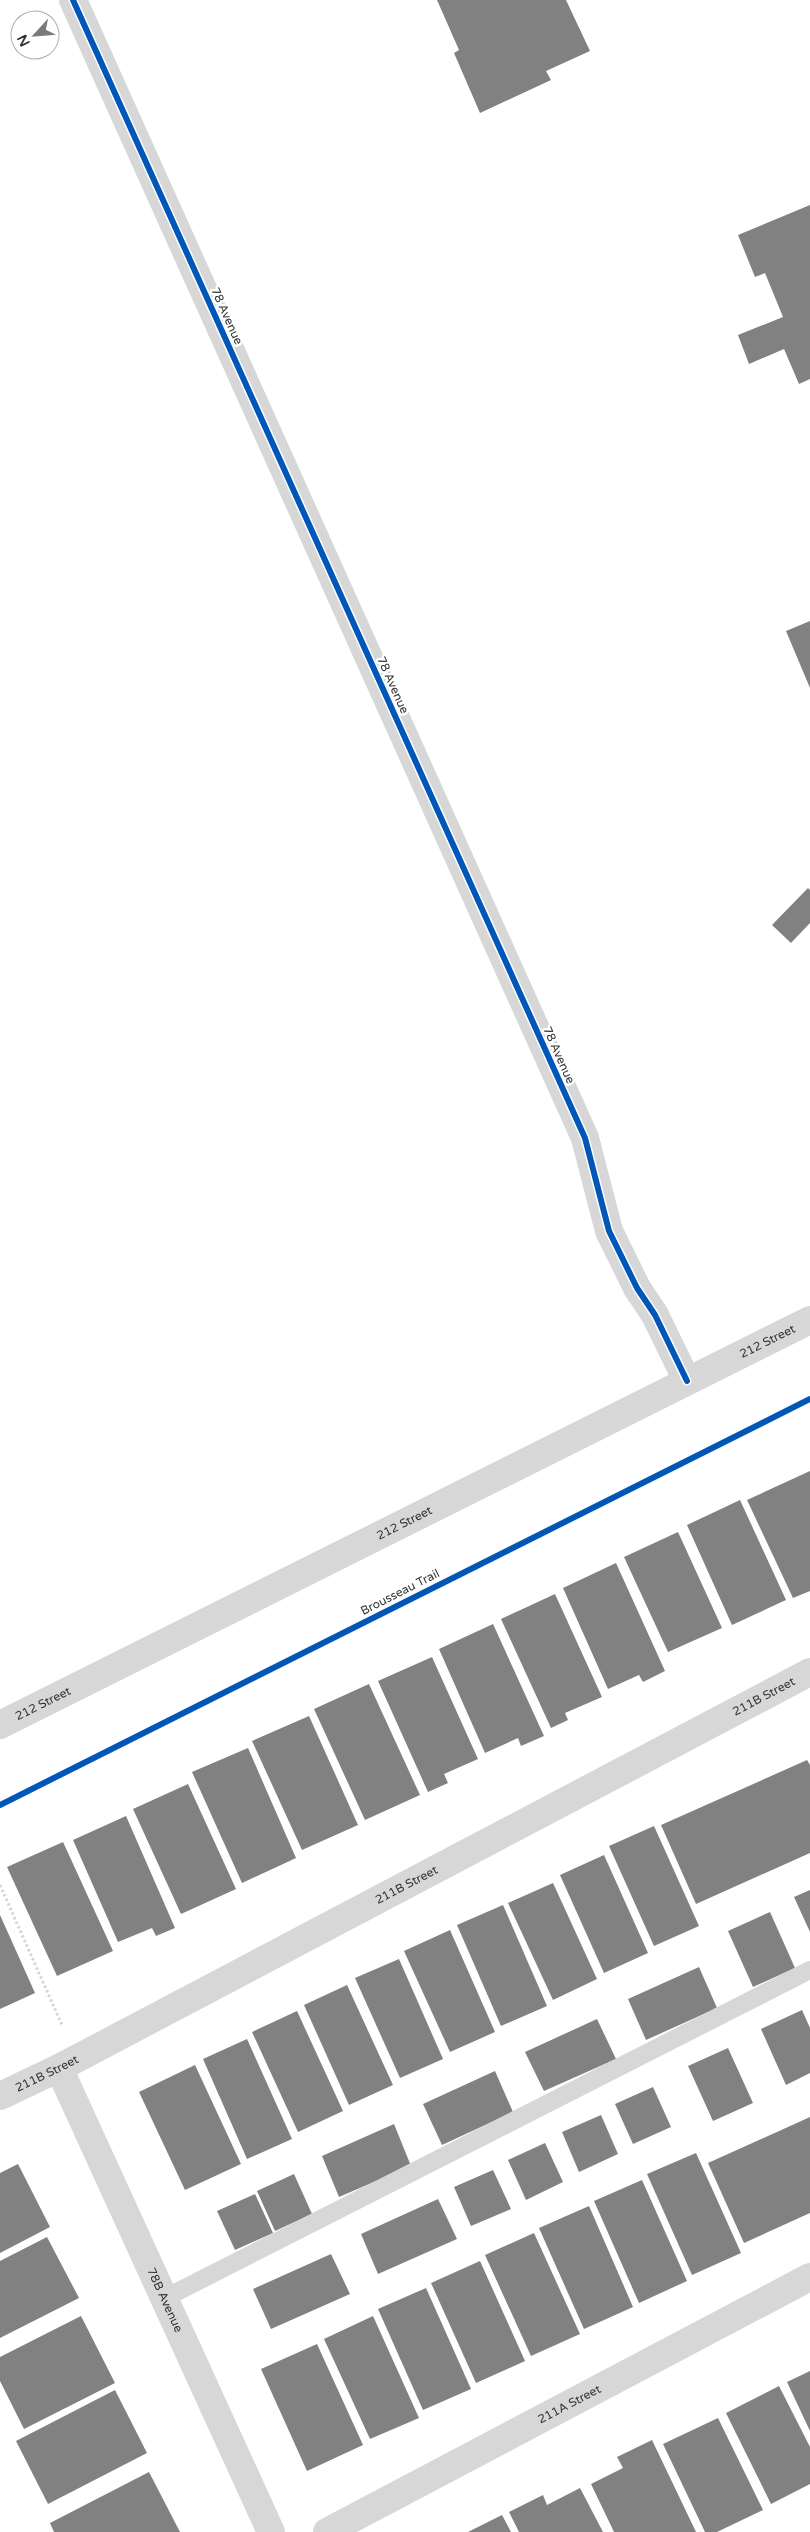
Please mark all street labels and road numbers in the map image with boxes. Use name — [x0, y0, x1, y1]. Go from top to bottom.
street label: 78 Avenue — [208, 285, 246, 347]
street label: 78 Avenue — [374, 654, 412, 716]
street label: 78 Avenue — [540, 1024, 578, 1086]
street label: 212 Street — [737, 1321, 798, 1361]
street label: 212 Street — [374, 1503, 435, 1543]
street label: Brousseau Trail — [358, 1566, 442, 1618]
street label: 211B Street — [730, 1674, 798, 1719]
street label: 212 Street — [13, 1684, 73, 1723]
street label: 211B Street — [373, 1862, 440, 1907]
street label: 211B Street — [13, 2052, 81, 2095]
street label: 78B Avenue — [144, 2265, 186, 2335]
street label: 211A Street — [535, 2382, 603, 2426]

